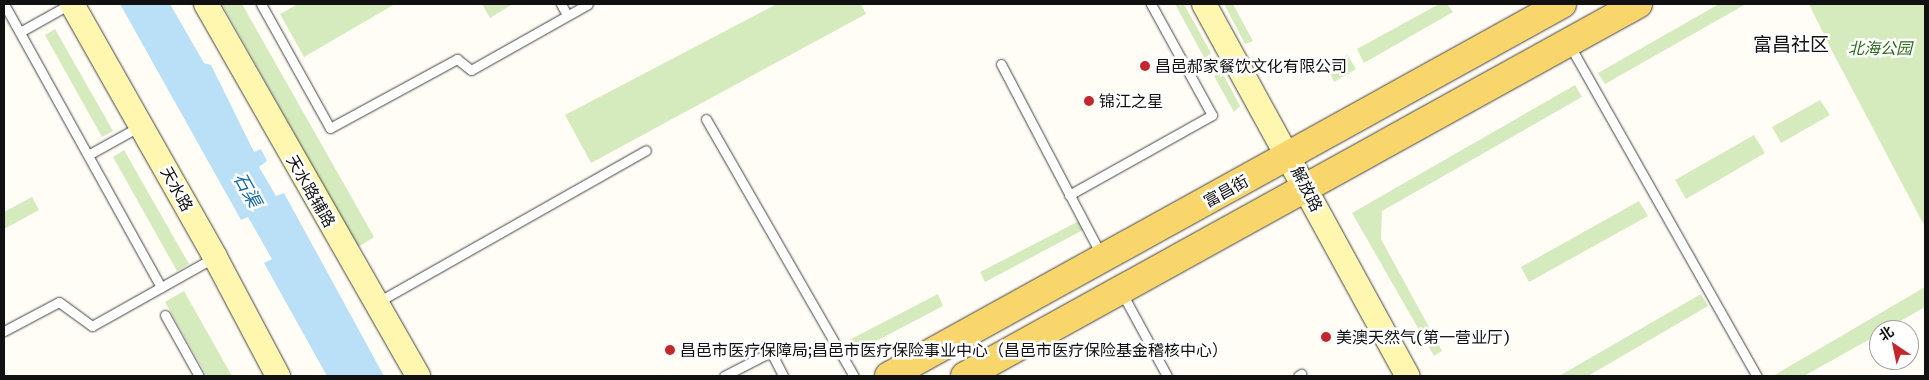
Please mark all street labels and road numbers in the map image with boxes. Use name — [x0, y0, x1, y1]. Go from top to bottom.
street label: 天水路辅路 — [283, 152, 339, 230]
street label: 天水路 — [157, 163, 197, 215]
street label: 解放路 — [1288, 163, 1326, 215]
street label: 富昌街 — [1200, 171, 1252, 211]

